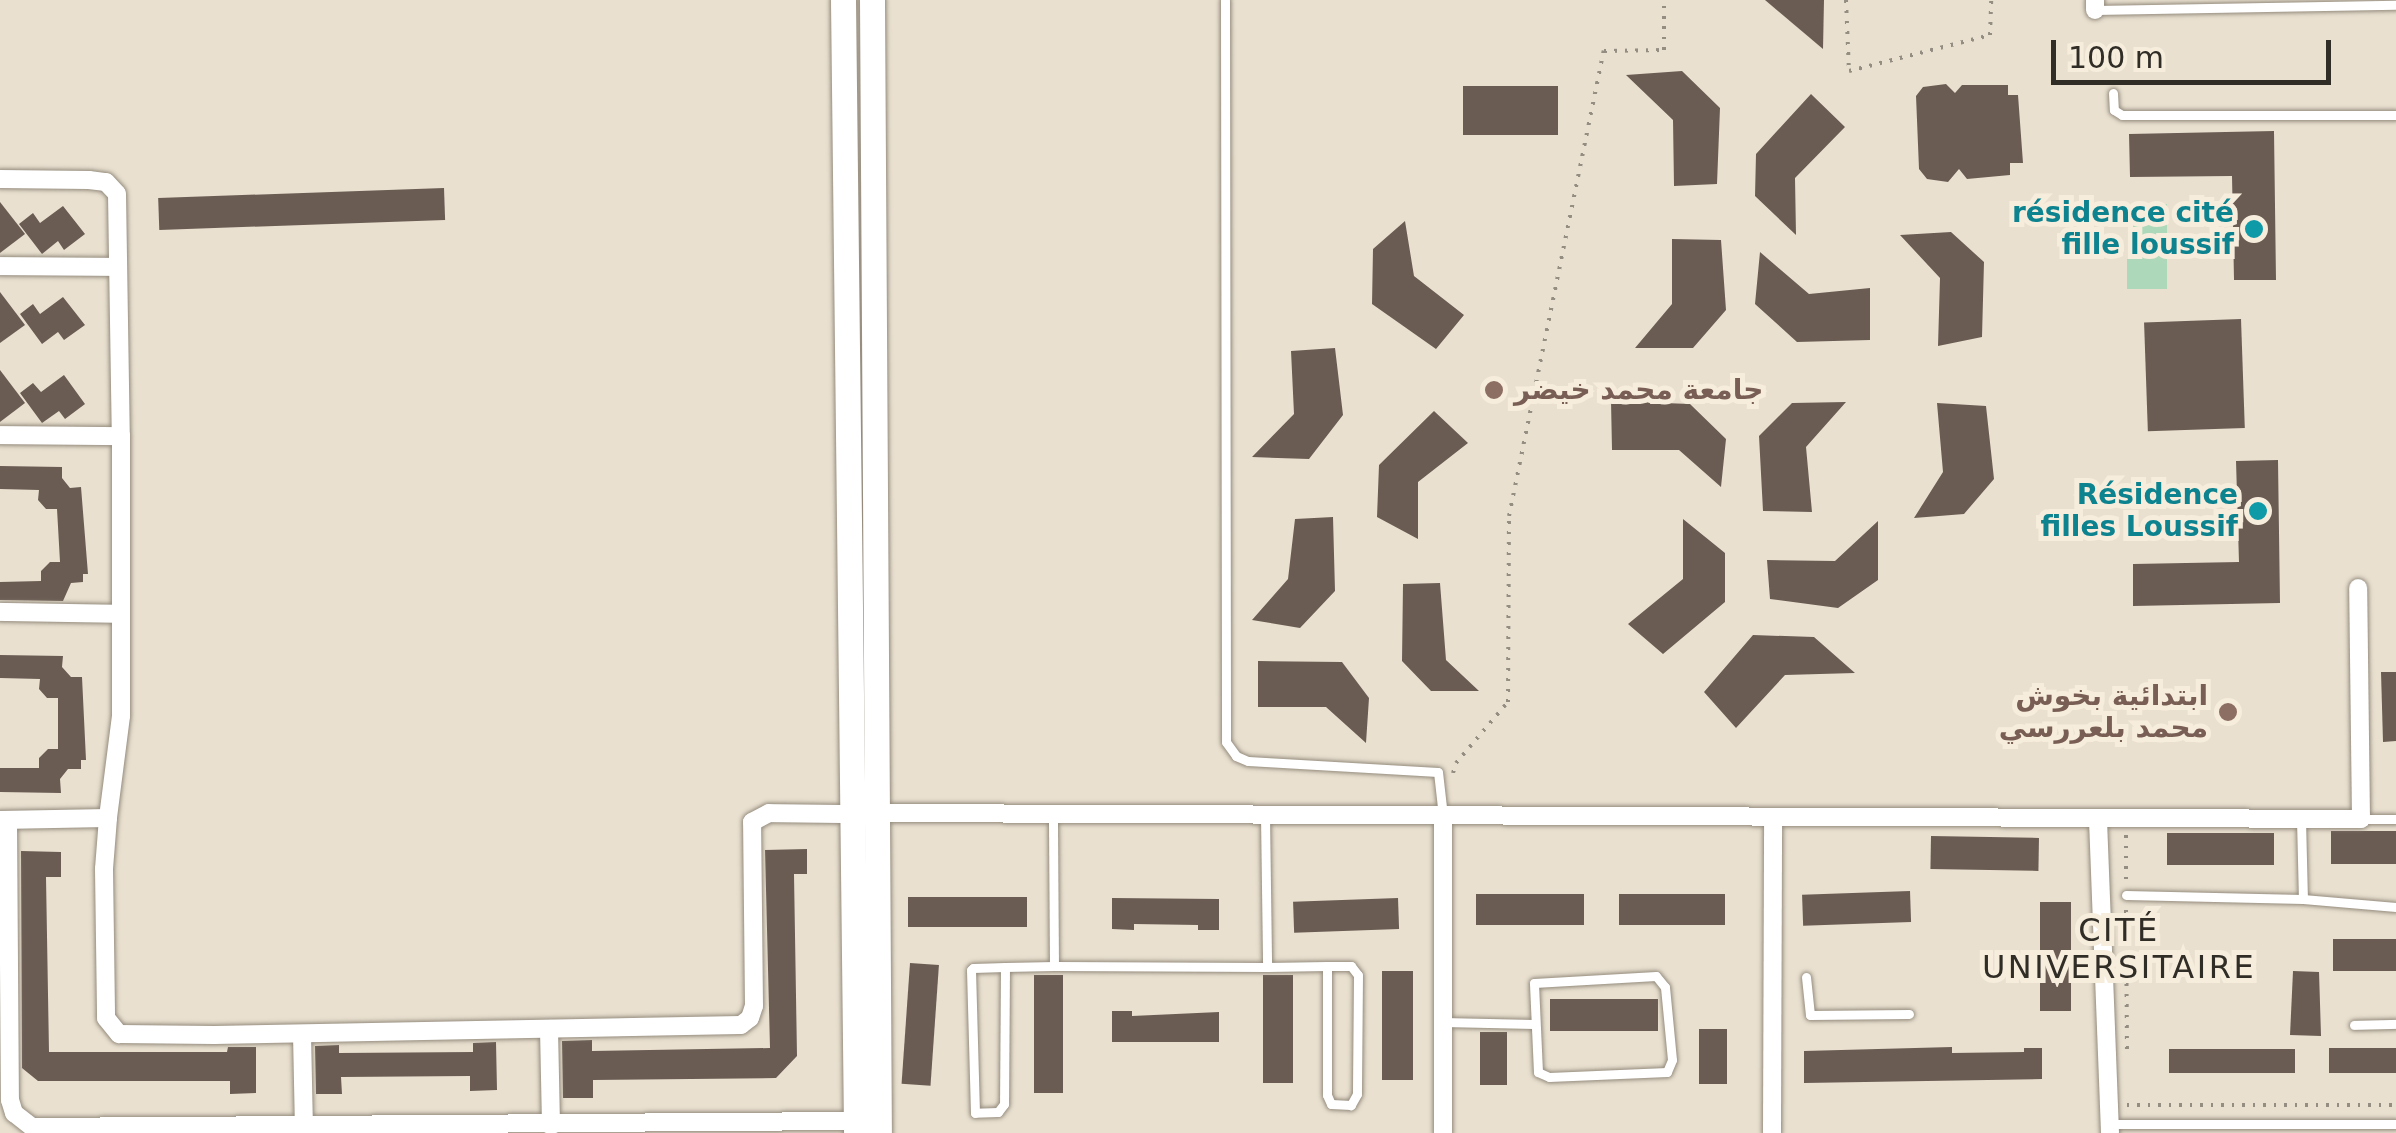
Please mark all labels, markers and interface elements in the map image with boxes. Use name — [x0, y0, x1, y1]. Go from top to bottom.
scale bar — [2056, 20, 2336, 82]
text: 100 m — [2068, 40, 2164, 75]
place label: résidence cité fille loussif — [2012, 196, 2234, 262]
marker: résidence cité fille loussif — [2243, 218, 2265, 240]
place label: جامعة محمد خيضر — [1514, 373, 1763, 407]
marker: جامعة محمد خيضر — [1483, 379, 1505, 401]
place label: Résidence filles Loussif — [2041, 478, 2238, 544]
marker: Résidence filles Loussif — [2247, 500, 2269, 522]
place label: ابتدائية بخوش محمد بلعررسي — [1999, 679, 2208, 745]
marker: ابتدائية بخوش محمد بلعررسي — [2217, 701, 2239, 723]
district label: CITÉ UNIVERSITAIRE — [1982, 912, 2256, 987]

